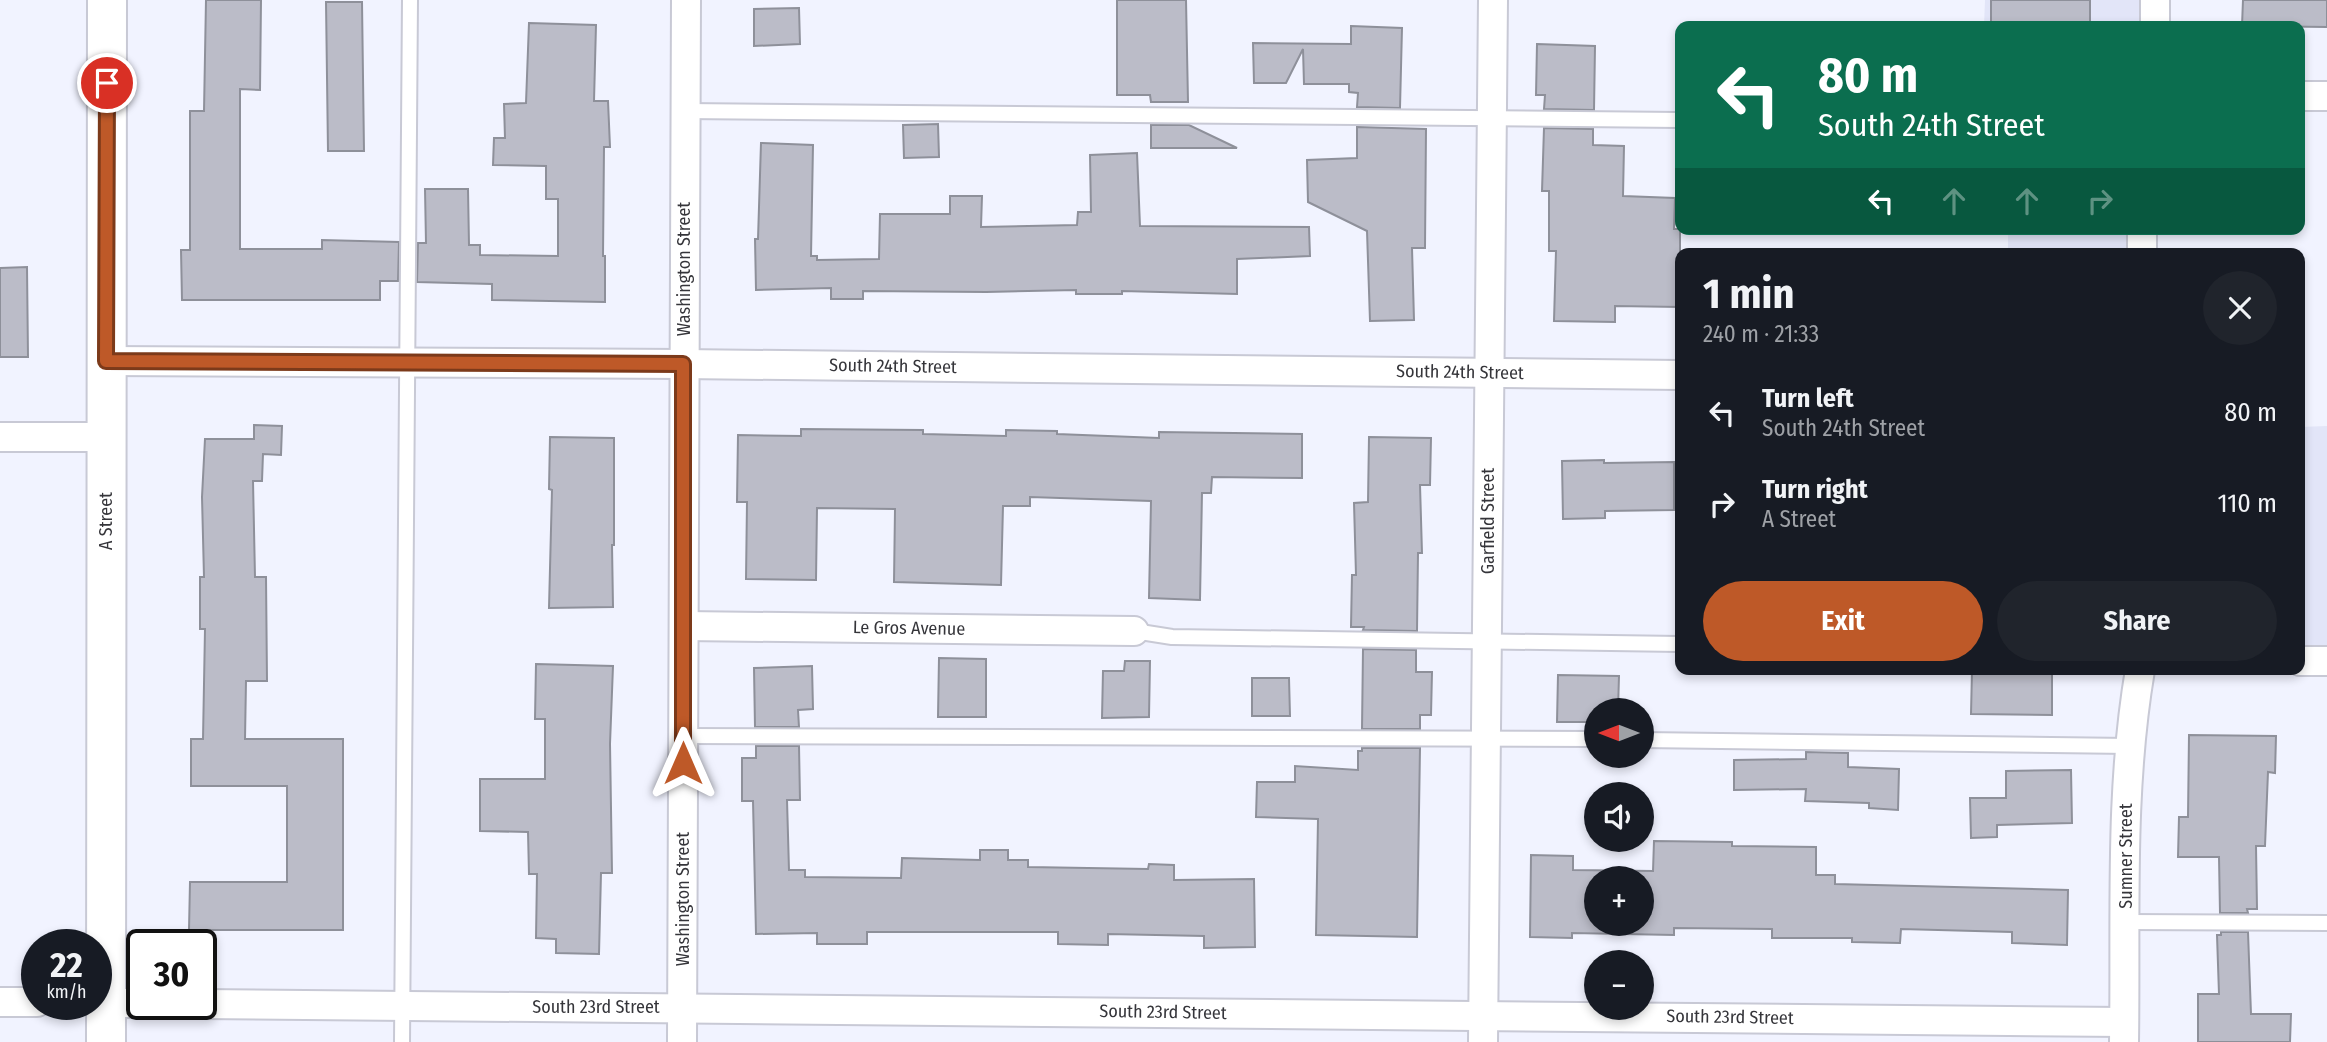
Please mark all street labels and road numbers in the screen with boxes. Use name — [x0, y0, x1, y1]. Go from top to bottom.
street label: Washington Street — [673, 202, 695, 336]
street label: South 24th Street — [829, 354, 957, 378]
street label: South 24th Street — [1396, 360, 1524, 384]
street label: Garfield Street — [1477, 468, 1499, 574]
street label: A Street — [95, 492, 117, 550]
street label: Le Gros Avenue — [853, 616, 965, 640]
street label: Sumner Street — [2115, 803, 2137, 909]
street label: Washington Street — [672, 832, 694, 966]
street label: South 23rd Street — [532, 996, 660, 1018]
street label: South 23rd Street — [1099, 1000, 1227, 1024]
street label: South 23rd Street — [1666, 1005, 1794, 1029]

